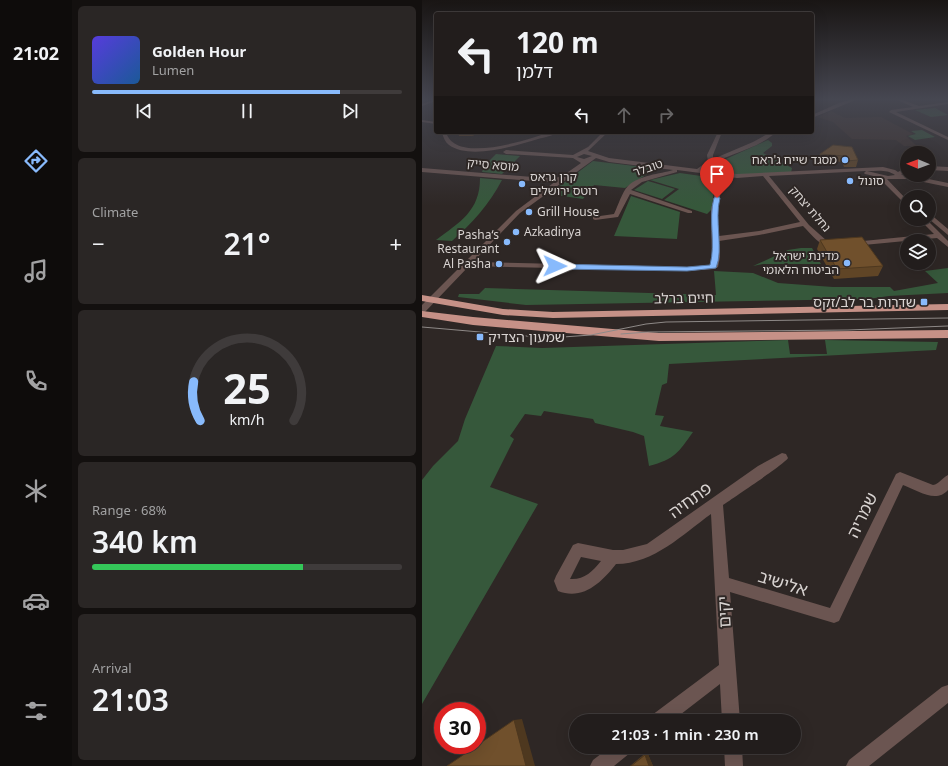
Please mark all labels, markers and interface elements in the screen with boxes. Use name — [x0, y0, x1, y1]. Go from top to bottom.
text: 120 m — [516, 23, 599, 61]
icon: left — [450, 28, 502, 80]
text: 21:02 — [13, 41, 59, 65]
text: Golden Hour — [152, 41, 246, 61]
text: דלמן — [516, 59, 553, 83]
text: Lumen — [152, 61, 194, 79]
icon: previous — [133, 100, 155, 122]
icon: pause — [236, 100, 258, 122]
icon: next — [339, 100, 361, 122]
icon: left — [571, 104, 593, 126]
icon: ahead — [613, 104, 635, 126]
icon: right — [655, 104, 677, 126]
north arrow — [900, 146, 936, 182]
map controls — [900, 146, 936, 270]
icon: directions — [22, 147, 50, 175]
place label: מסגד שייח ג'ראח — [752, 151, 837, 168]
street label: מוסא סייק — [466, 154, 520, 175]
street label: טובלר — [631, 155, 665, 181]
marker: מסגד שייח ג'ראח — [840, 155, 850, 165]
pin — [700, 157, 734, 198]
icon: arrive — [706, 163, 728, 185]
place label: קרן גראס רוטס ירושלים — [530, 168, 598, 199]
place label: סונול — [858, 172, 884, 189]
marker: סונול — [845, 176, 855, 186]
marker: קרן גראס רוטס ירושלים — [517, 179, 527, 189]
street label: נחלת יצחק — [786, 182, 835, 235]
button: search — [900, 190, 936, 226]
text: Climate — [92, 203, 138, 221]
place label: Grill House — [537, 203, 599, 220]
marker: Grill House — [524, 207, 534, 217]
text: 21° — [223, 223, 271, 264]
place label: Azkadinya — [524, 223, 581, 240]
place label: Pasha‘s Restaurant — [437, 226, 500, 257]
marker: Azkadinya — [511, 227, 521, 237]
text: − — [92, 228, 105, 258]
text: + — [389, 228, 402, 258]
button: layers — [900, 234, 936, 270]
marker: Pasha‘s Restaurant — [502, 237, 512, 247]
position arrow — [534, 245, 576, 287]
place label: מדינת ישראל הביטוח הלאומי — [762, 247, 839, 278]
place label: Al Pasha — [443, 255, 491, 272]
icon: music — [22, 257, 50, 285]
marker: מדינת ישראל הביטוח הלאומי — [842, 258, 852, 268]
marker: Al Pasha — [494, 259, 504, 269]
street label: חיים ברלב — [654, 287, 714, 308]
place label: שדרות בר לב/זקס — [813, 292, 916, 311]
marker: שדרות בר לב/זקס — [919, 297, 929, 307]
place label: שמעון הצדיק — [488, 327, 565, 346]
marker: שמעון הצדיק — [475, 332, 485, 342]
text: 25 — [223, 360, 271, 416]
icon: phone — [22, 367, 50, 395]
text: km/h — [229, 410, 265, 429]
street label: פתחיה — [663, 476, 716, 523]
icon: climate — [22, 477, 50, 505]
street label: שמריה — [841, 488, 882, 541]
text: Range · 68% — [92, 501, 167, 519]
text: 340 km — [92, 521, 198, 562]
street label: אלישיב — [756, 564, 811, 601]
icon: car — [22, 587, 50, 615]
street label: יקים — [711, 596, 736, 629]
text: Arrival — [92, 659, 132, 677]
text: 21:03 — [92, 679, 169, 720]
icon: filters — [22, 697, 50, 725]
speed limit sign: 30 — [434, 702, 486, 754]
text: 21:03 · 1 min · 230 m — [611, 724, 759, 744]

